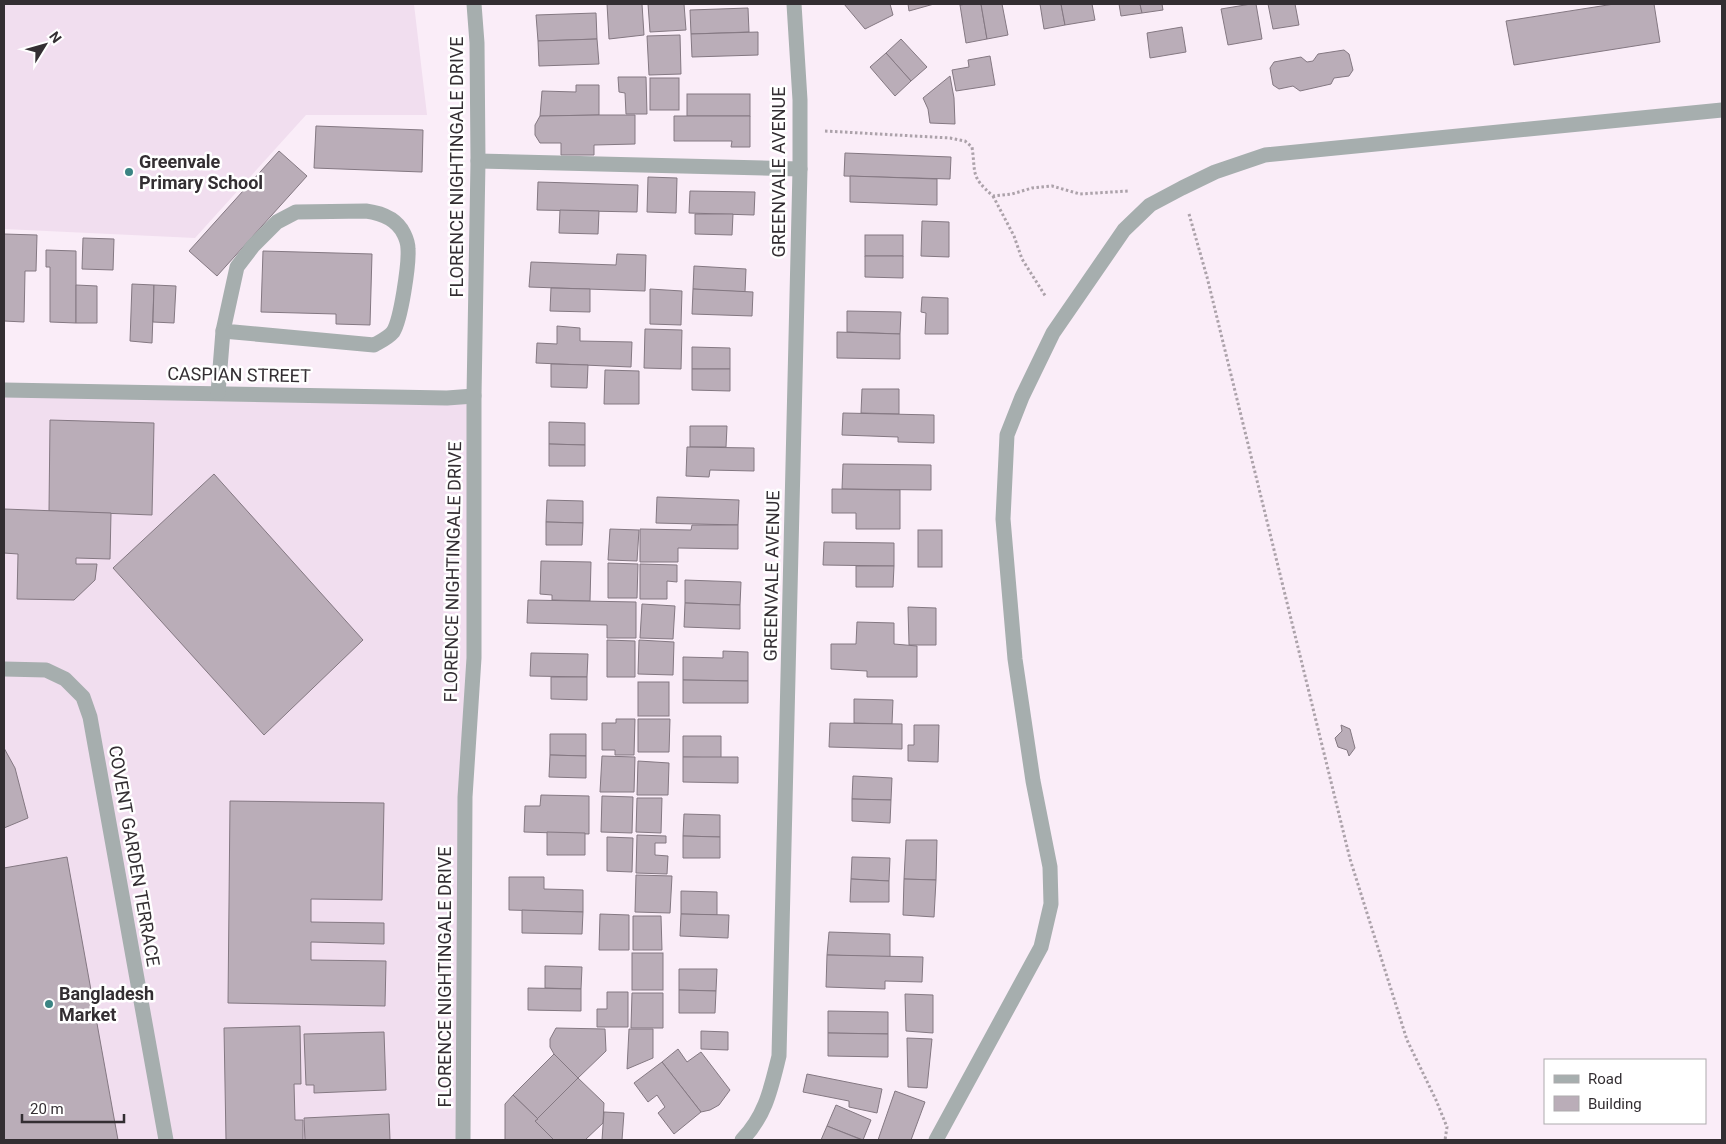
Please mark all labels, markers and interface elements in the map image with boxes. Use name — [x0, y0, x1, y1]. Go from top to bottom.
north arrow — [20, 20, 70, 70]
text: N — [46, 28, 65, 46]
street label: FLORENCE NIGHTINGALE DRIVE — [446, 37, 467, 297]
street label: GREENVALE AVENUE — [768, 87, 789, 258]
place label: Greenvale Primary School — [139, 151, 263, 193]
marker: Greenvale Primary School — [123, 166, 135, 178]
street label: CASPIAN STREET — [167, 363, 311, 386]
street label: FLORENCE NIGHTINGALE DRIVE — [440, 441, 465, 703]
street label: GREENVALE AVENUE — [760, 490, 783, 662]
street label: COVENT GARDEN TERRACE — [105, 744, 164, 968]
street label: FLORENCE NIGHTINGALE DRIVE — [434, 847, 455, 1107]
place label: Bangladesh Market — [59, 983, 154, 1025]
marker: Bangladesh Market — [43, 998, 55, 1010]
legend — [1544, 1059, 1706, 1124]
text: Road — [1588, 1070, 1622, 1088]
scale bar — [22, 1092, 125, 1124]
text: Building — [1588, 1095, 1642, 1113]
text: 20 m — [30, 1100, 64, 1118]

